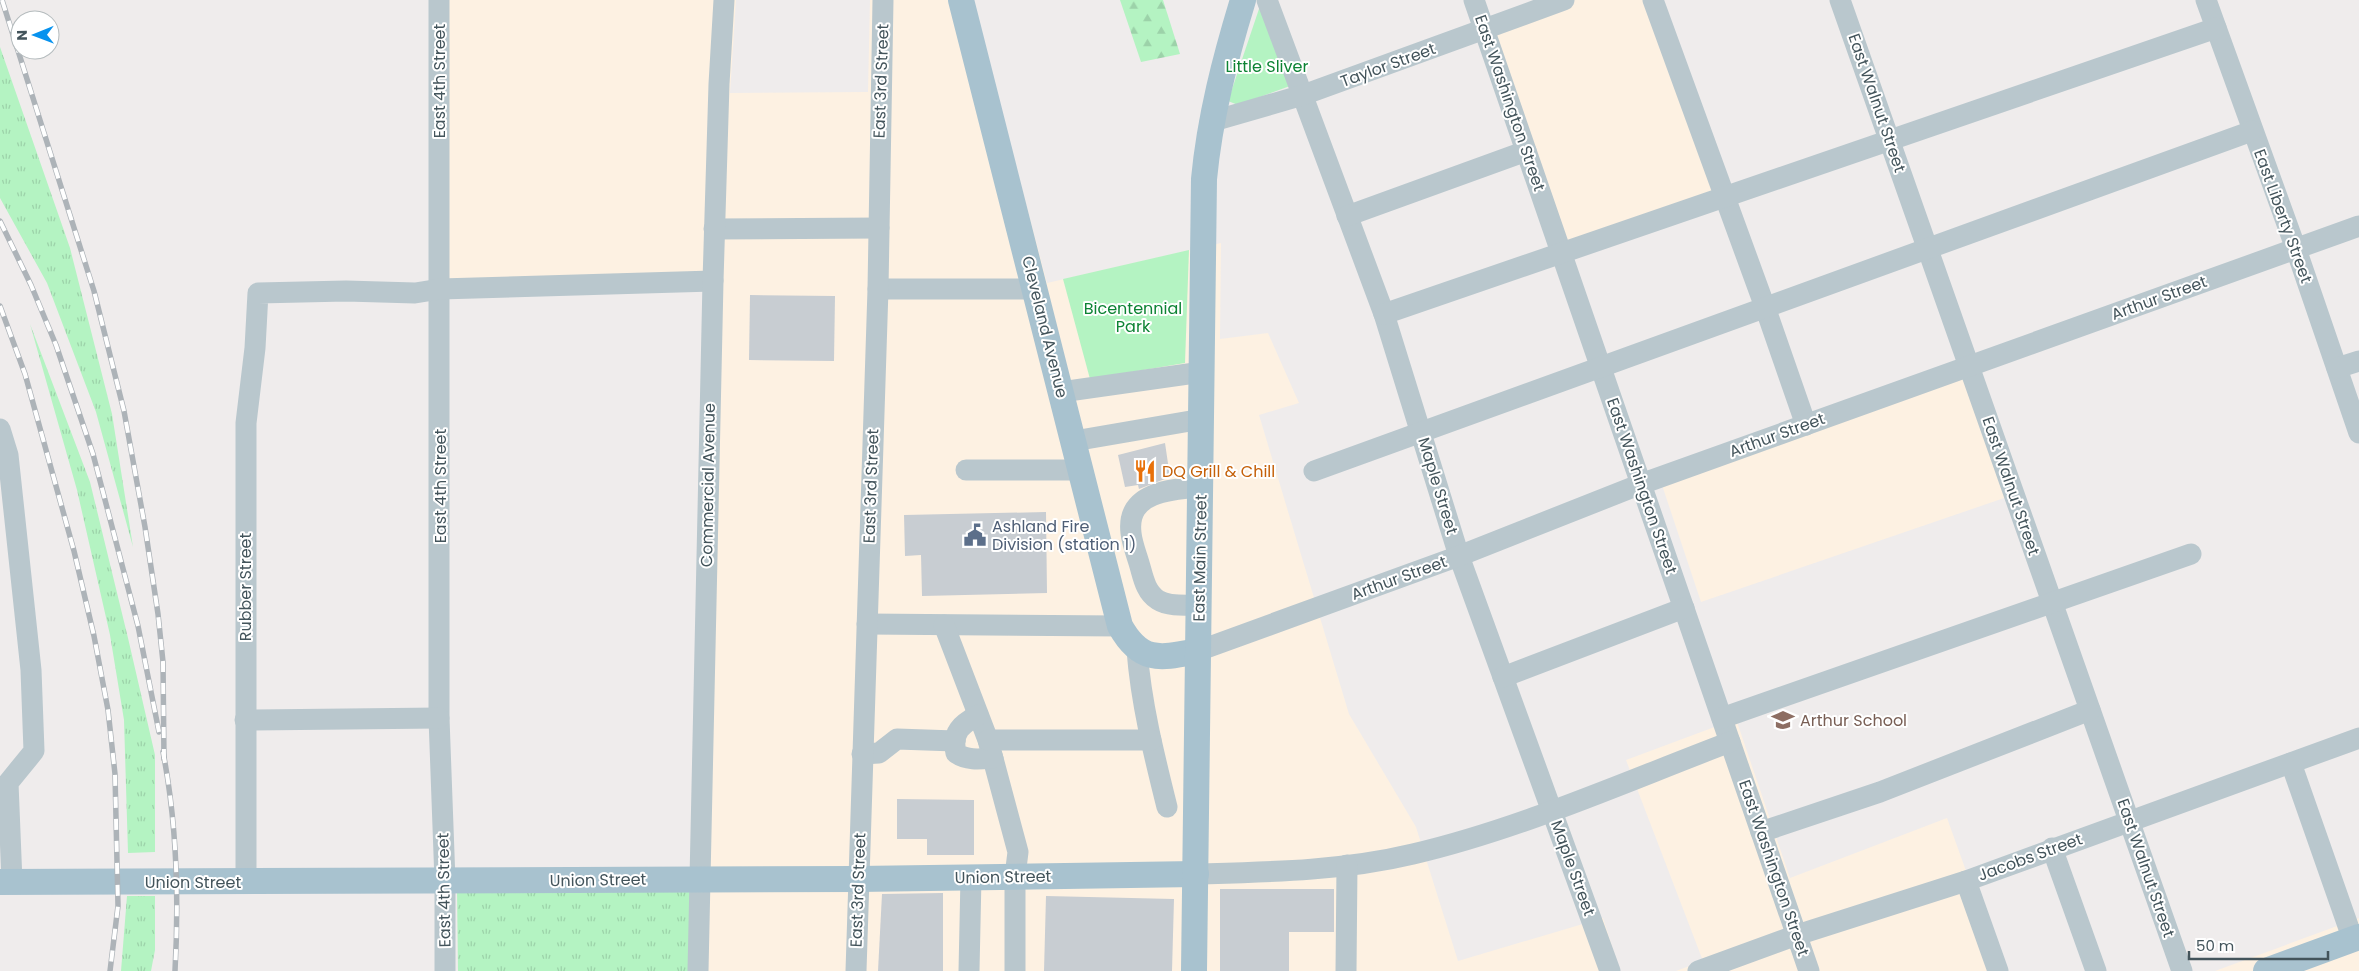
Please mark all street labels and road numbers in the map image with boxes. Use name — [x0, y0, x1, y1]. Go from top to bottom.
street label: East Washington Street — [1469, 12, 1551, 194]
street label: East 4th Street — [428, 23, 451, 138]
street label: East 3rd Street — [868, 23, 895, 139]
street label: East Walnut Street — [1842, 31, 1912, 176]
street label: Taylor Street — [1337, 37, 1439, 93]
street label: East Liberty Street — [2248, 146, 2318, 286]
street label: Cleveland Avenue — [1016, 254, 1074, 400]
street label: Arthur Street — [2108, 270, 2210, 326]
street label: East Washington Street — [1601, 395, 1683, 577]
street label: Commercial Avenue — [695, 403, 721, 567]
street label: Arthur Street — [1726, 407, 1828, 463]
street label: East Walnut Street — [1976, 414, 2046, 559]
street label: East 4th Street — [429, 428, 452, 543]
street label: East 3rd Street — [858, 428, 885, 544]
street label: Maple Street — [1412, 435, 1464, 538]
street label: East Main Street — [1187, 494, 1213, 622]
street label: Rubber Street — [234, 533, 257, 641]
street label: Arthur Street — [1348, 550, 1450, 606]
street label: East Washington Street — [1733, 777, 1815, 959]
street label: East Walnut Street — [2111, 796, 2181, 941]
street label: Maple Street — [1545, 817, 1601, 919]
street label: Jacobs Street — [1975, 827, 2086, 887]
street label: East 4th Street — [431, 832, 456, 948]
street label: East 3rd Street — [845, 832, 872, 948]
street label: Union Street — [955, 865, 1052, 889]
street label: Union Street — [550, 868, 647, 892]
street label: Union Street — [145, 871, 241, 894]

